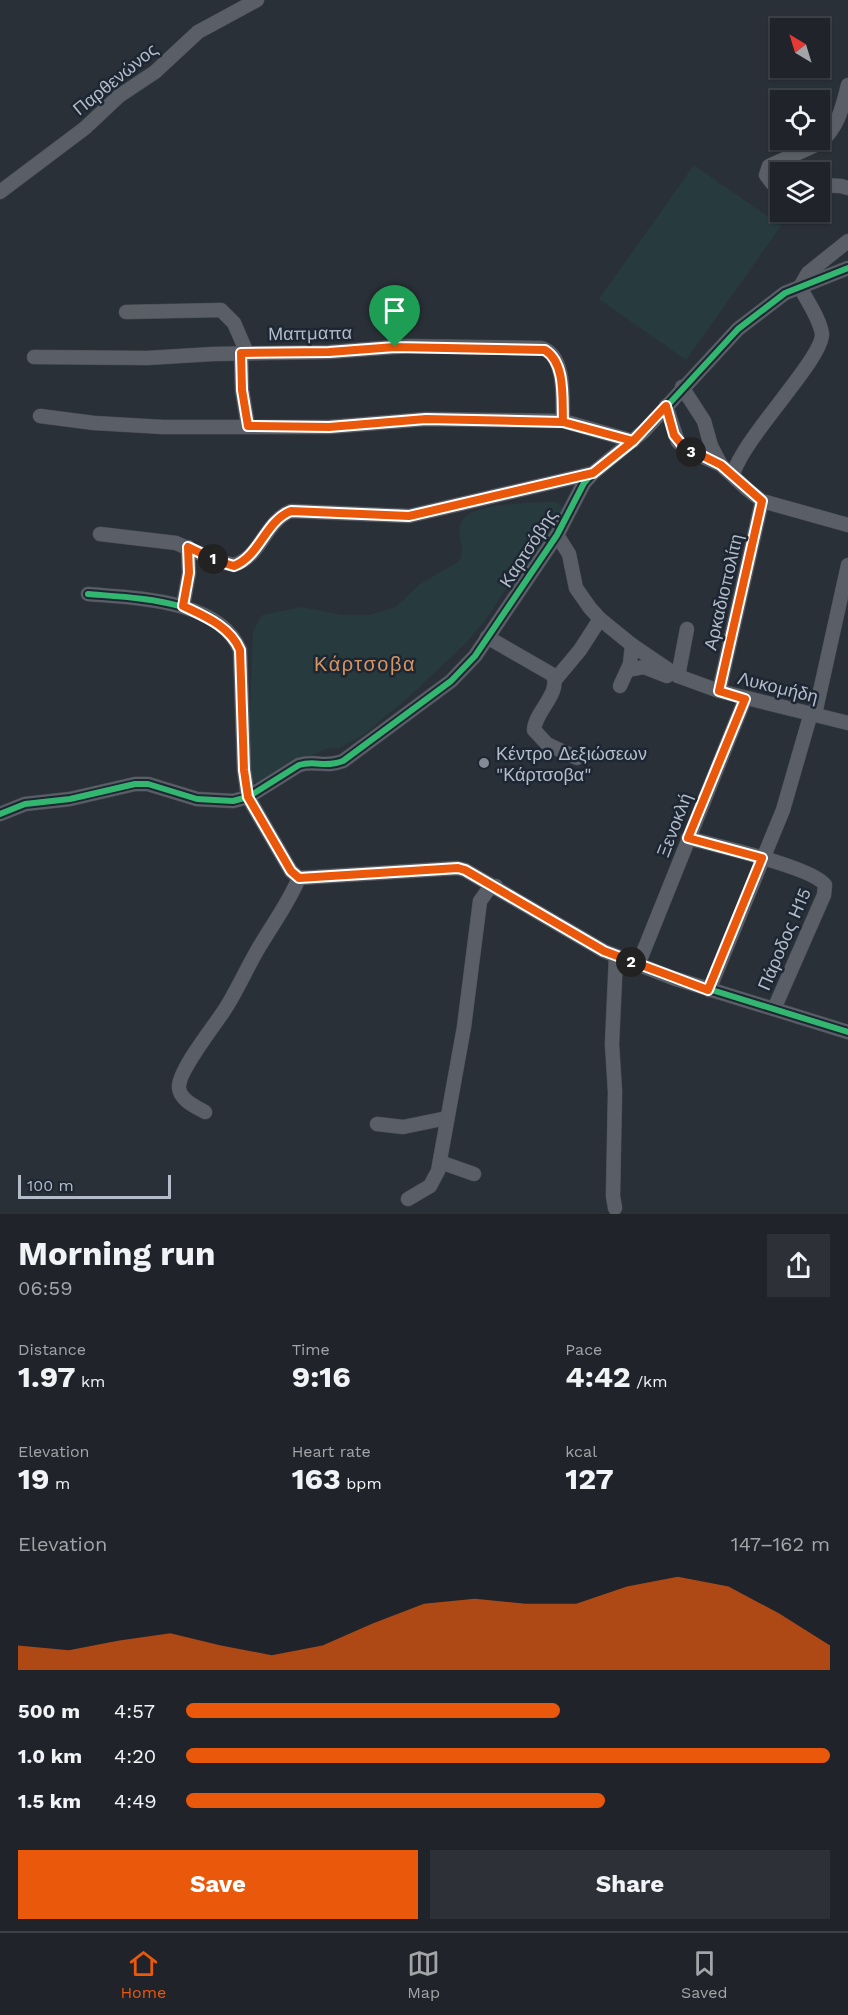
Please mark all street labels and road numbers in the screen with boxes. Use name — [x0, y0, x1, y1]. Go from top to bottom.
street label: Παρθενώνος — [69, 38, 162, 119]
street label: Μαπμαπα — [268, 322, 352, 344]
street label: Καρτσόβης — [495, 505, 561, 591]
street label: Αρκαδιοπολίτη — [699, 532, 747, 652]
street label: Λυκομήδη — [736, 667, 820, 707]
street label: Ξενοκλή — [652, 790, 696, 860]
street label: Πάροδος Η15 — [753, 885, 815, 993]

